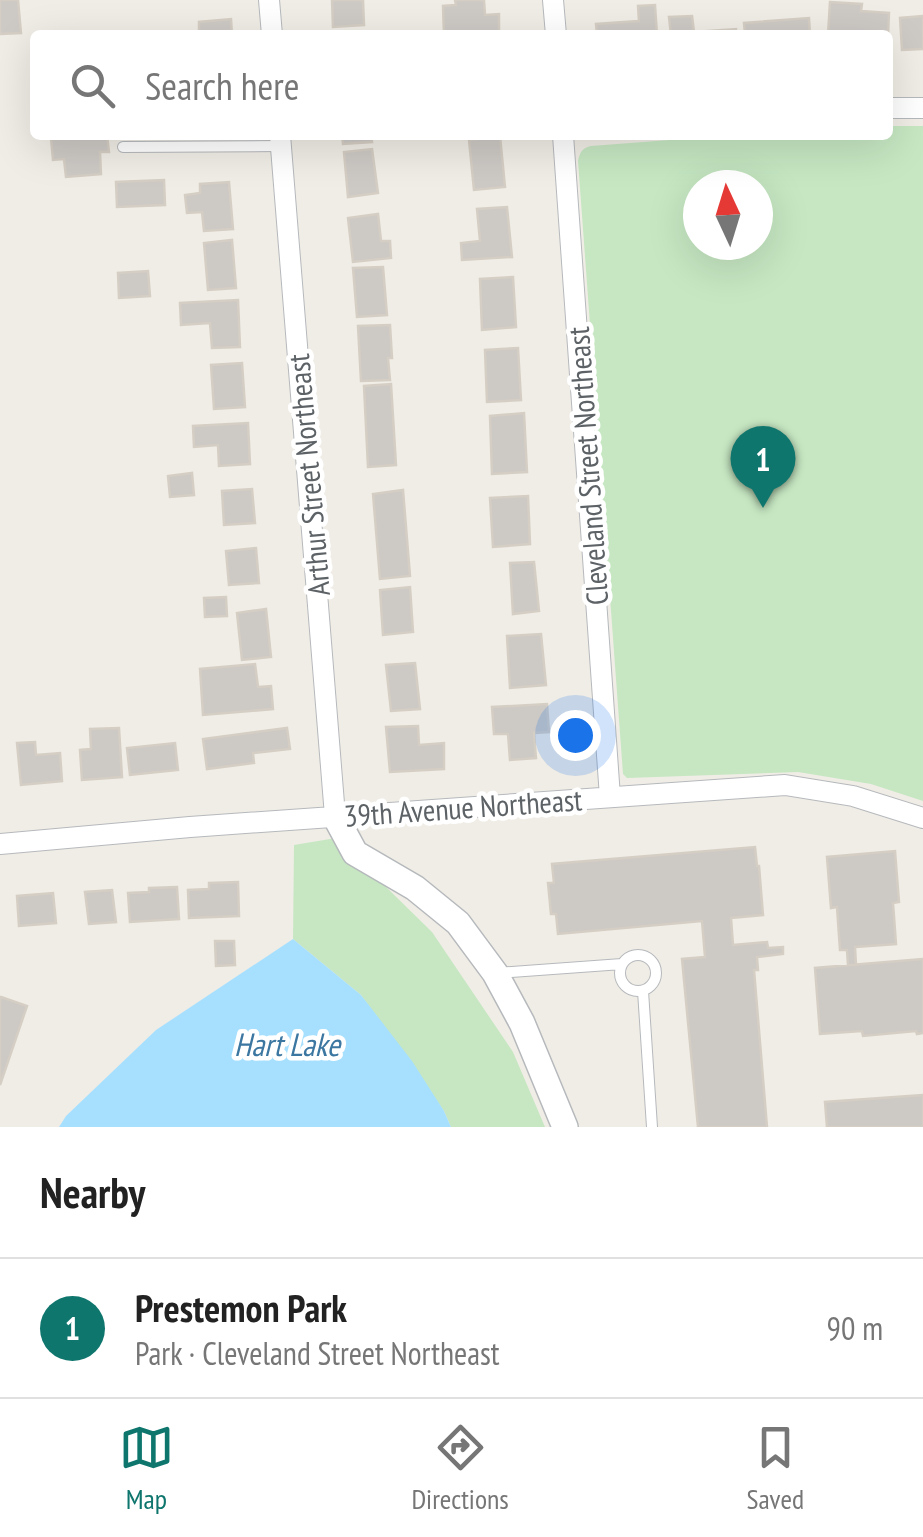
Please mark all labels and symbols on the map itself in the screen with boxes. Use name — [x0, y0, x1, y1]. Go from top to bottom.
north arrow — [683, 170, 773, 260]
street label: Cleveland Street Northeast — [558, 325, 616, 606]
street label: Arthur Street Northeast — [278, 352, 338, 598]
pin: 1 — [730, 426, 796, 508]
your location — [550, 710, 601, 761]
street label: 39th Avenue Northeast — [343, 779, 584, 835]
water label: Hart Lake — [234, 1023, 342, 1065]

